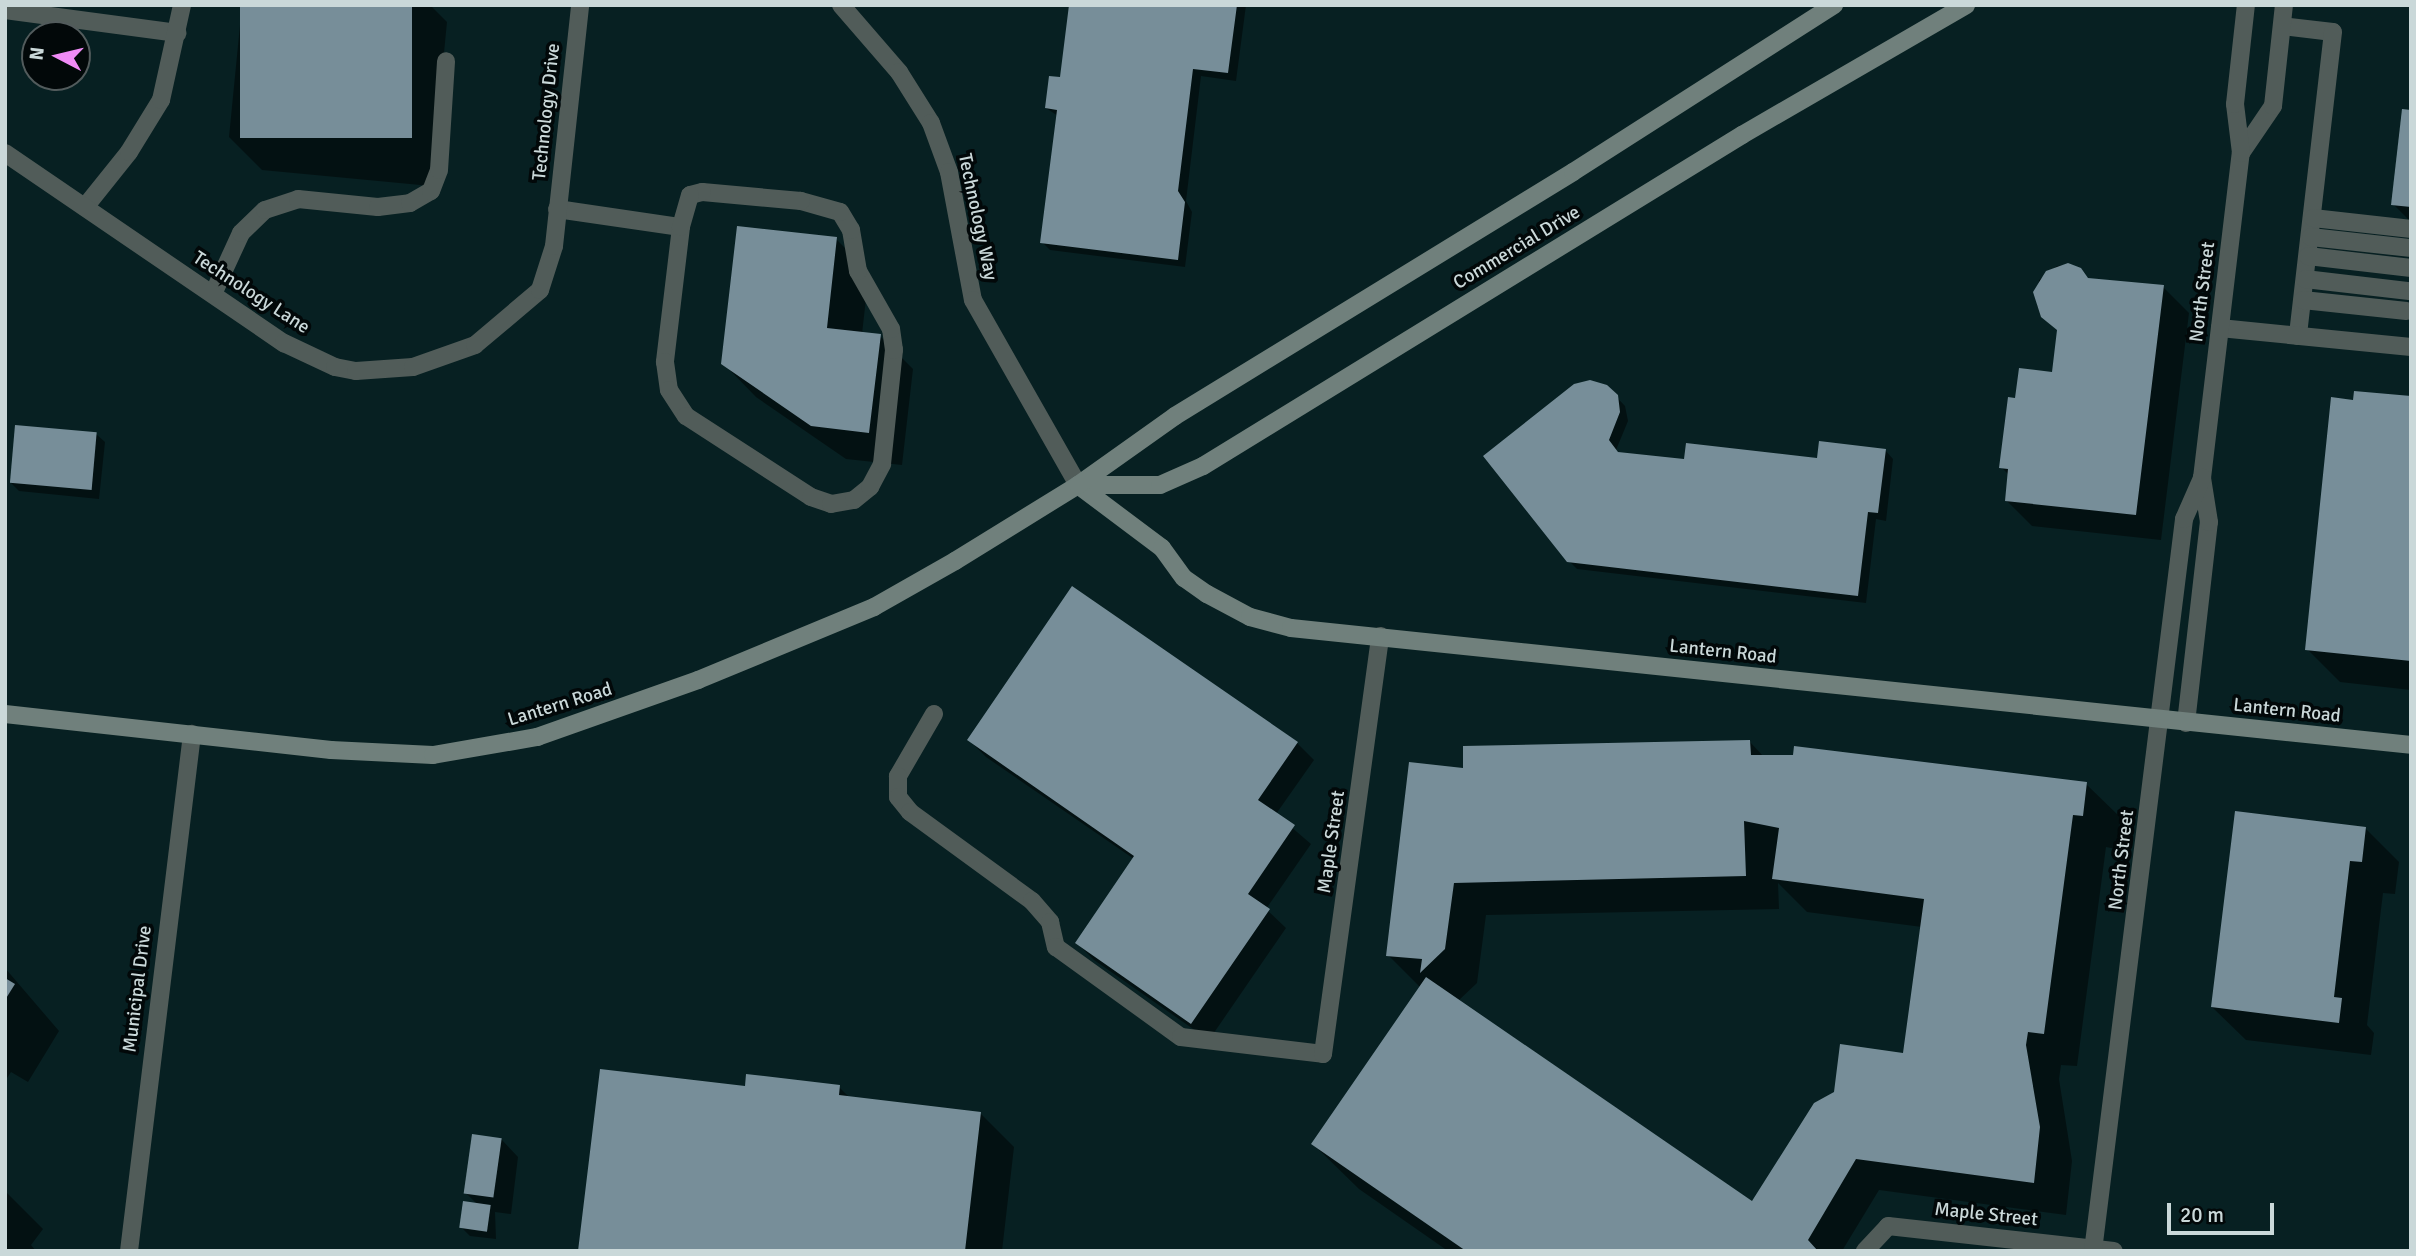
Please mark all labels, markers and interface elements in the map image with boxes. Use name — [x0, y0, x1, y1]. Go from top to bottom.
north arrow — [21, 21, 91, 91]
street label: Technology Drive — [528, 42, 566, 182]
text: N — [24, 46, 50, 62]
street label: Technology Way — [952, 152, 1002, 282]
street label: Commercial Drive — [1449, 201, 1585, 295]
street label: North Street — [2186, 241, 2220, 343]
street label: Technology Lane — [188, 247, 314, 339]
street label: Lantern Road — [1668, 635, 1778, 669]
street label: Lantern Road — [505, 678, 615, 732]
street label: Lantern Road — [2232, 694, 2342, 728]
street label: Maple Street — [1314, 789, 1350, 895]
street label: North Street — [2105, 809, 2139, 911]
street label: Municipal Drive — [119, 924, 157, 1054]
scale bar — [2171, 1190, 2278, 1234]
street label: Maple Street — [1933, 1198, 2039, 1232]
text: 20 m — [2180, 1202, 2224, 1228]

